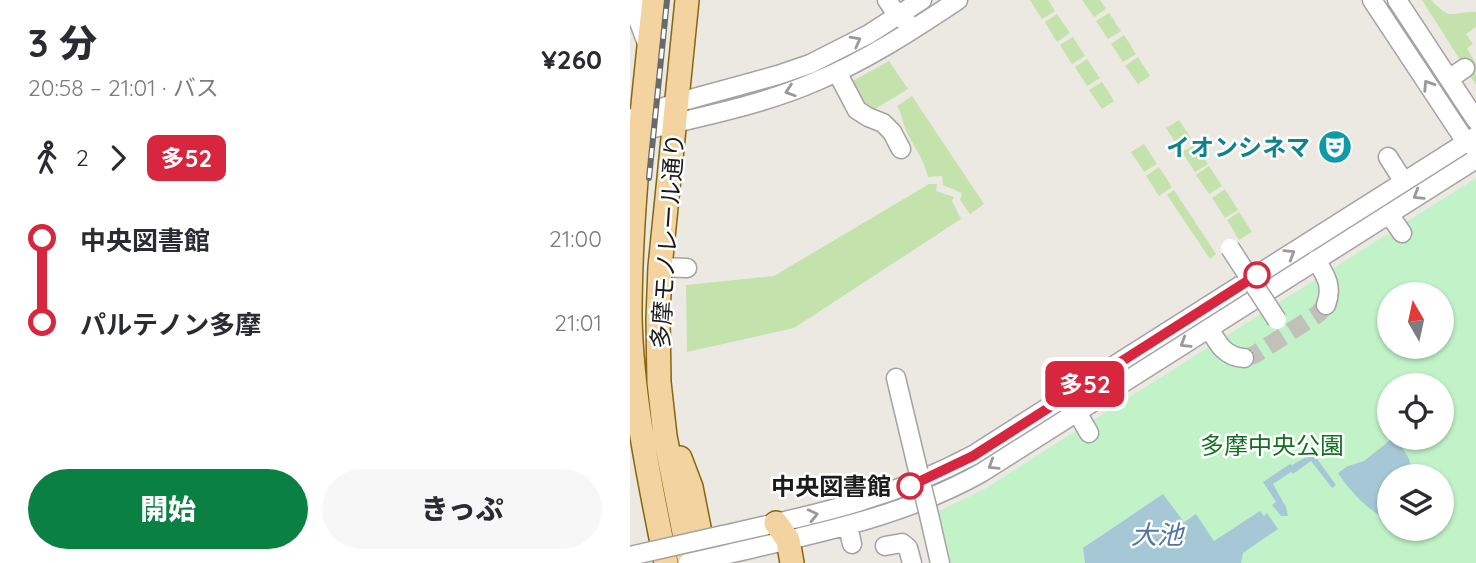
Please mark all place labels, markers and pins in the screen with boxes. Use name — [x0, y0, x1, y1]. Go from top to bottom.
theatre icon: イオンシネマ — [1316, 128, 1354, 166]
place label: イオンシネマ — [1166, 132, 1310, 162]
unlabelled marker — [1244, 262, 1270, 288]
place label: 中央図書館 — [771, 471, 891, 501]
marker: 中央図書館 — [897, 473, 923, 499]

